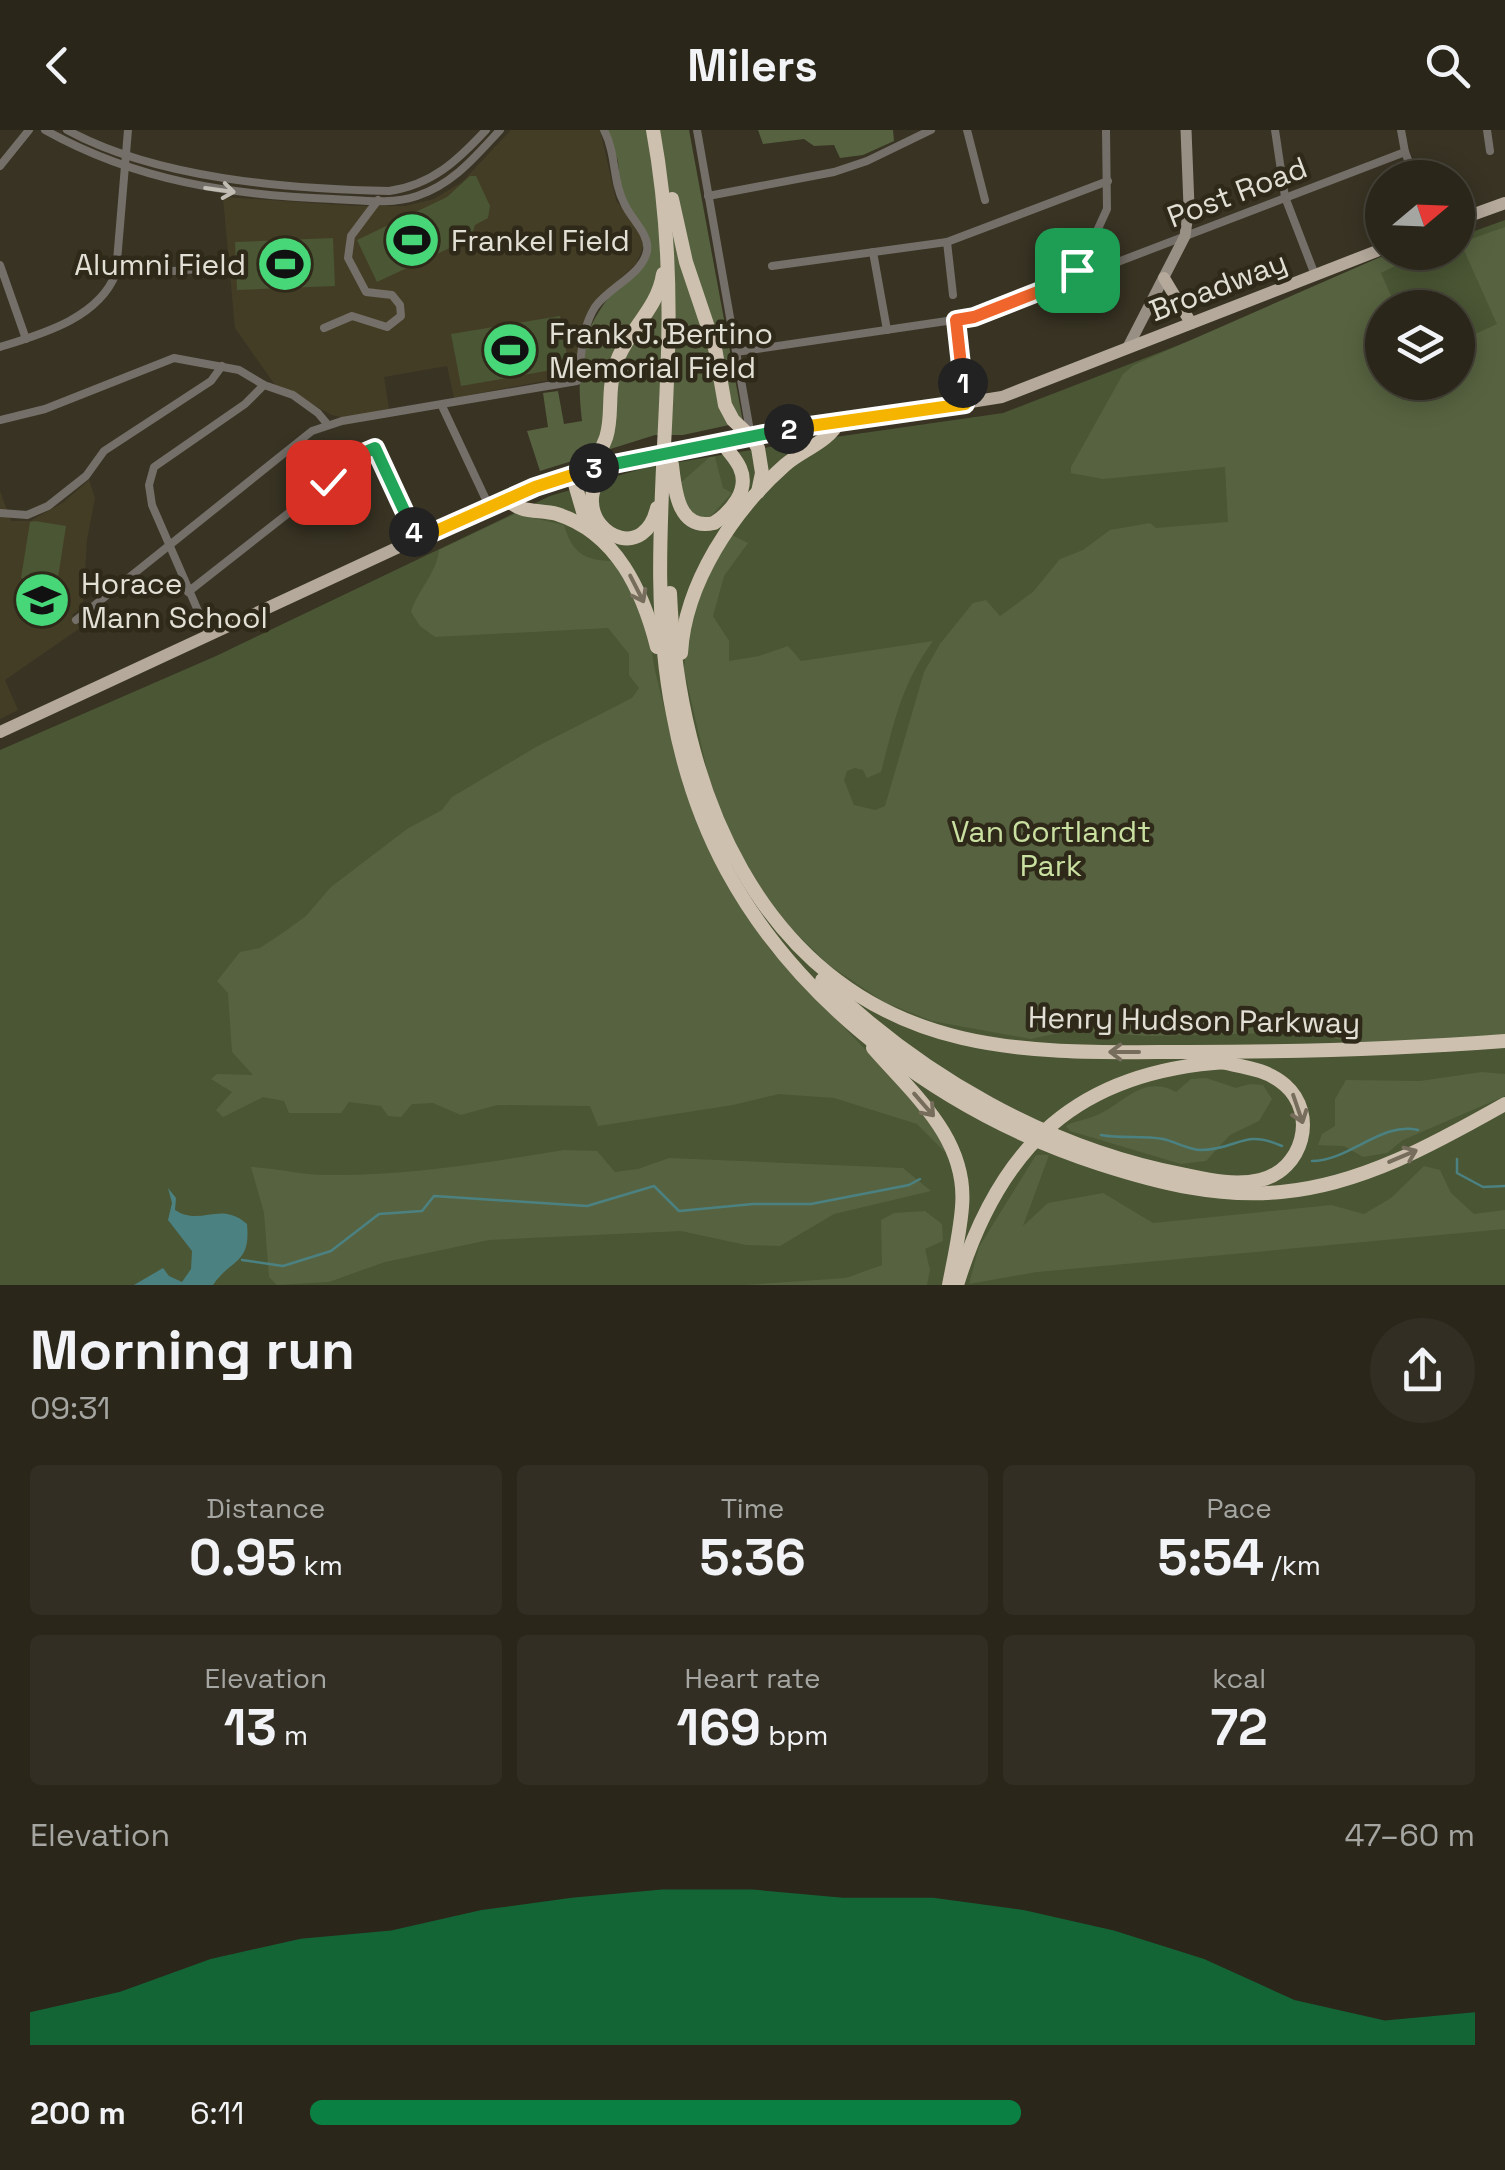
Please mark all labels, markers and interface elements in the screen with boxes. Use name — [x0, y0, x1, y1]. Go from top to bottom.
text: Milers — [687, 37, 818, 94]
icon: back — [30, 38, 85, 93]
icon: search — [1420, 38, 1475, 93]
street label: Post Road — [1162, 148, 1312, 236]
north arrow — [1365, 160, 1475, 270]
map controls — [1365, 160, 1475, 400]
one-way arrow — [204, 181, 236, 199]
sports icon: Frankel Field — [382, 210, 442, 270]
place label: Frankel Field — [451, 221, 630, 260]
pin — [1035, 228, 1120, 313]
sports icon: Alumni Field — [255, 234, 315, 294]
street label: Broadway — [1144, 242, 1292, 330]
icon: arrive — [1050, 243, 1105, 298]
place label: Alumni Field — [74, 245, 246, 284]
button: layers — [1365, 290, 1475, 400]
place label: Frank J. Bertino Memorial Field — [549, 314, 773, 387]
sports icon: Frank J. Bertino Memorial Field — [480, 320, 540, 380]
pin: 1 — [938, 358, 988, 408]
text: 1 — [957, 365, 969, 401]
pin: 2 — [764, 404, 814, 454]
text: 2 — [781, 411, 797, 447]
pin — [286, 440, 371, 525]
pin: 3 — [569, 443, 619, 493]
text: 3 — [585, 450, 603, 486]
icon: check — [301, 455, 356, 510]
pin: 4 — [389, 507, 439, 557]
text: 4 — [405, 514, 423, 550]
place label: Horace Mann School — [81, 564, 268, 637]
school or university icon: Horace Mann School — [12, 570, 72, 630]
one-way arrow — [628, 574, 647, 603]
park label: Van Cortlandt Park — [951, 812, 1151, 885]
street label: Henry Hudson Parkway — [1027, 998, 1361, 1042]
one-way arrow — [1108, 1042, 1140, 1062]
one-way arrow — [913, 1092, 936, 1117]
one-way arrow — [1290, 1093, 1308, 1124]
one-way arrow — [1387, 1146, 1418, 1164]
text: Morning run — [30, 1315, 355, 1385]
button: share — [1370, 1318, 1475, 1423]
text: 09:31 — [30, 1388, 110, 1428]
text: Distance — [206, 1490, 325, 1526]
text: Time — [721, 1490, 784, 1526]
text: Pace — [1206, 1490, 1272, 1526]
text: 0.95 — [189, 1526, 296, 1590]
text: 5:36 — [699, 1526, 806, 1590]
text: 5:54 — [1157, 1526, 1264, 1590]
text: km — [296, 1547, 343, 1583]
text: /km — [1264, 1547, 1321, 1583]
text: Elevation — [204, 1660, 327, 1696]
text: Heart rate — [685, 1660, 820, 1696]
text: kcal — [1212, 1660, 1266, 1696]
text: 13 — [224, 1696, 277, 1760]
text: 169 — [677, 1696, 761, 1760]
text: 72 — [1211, 1696, 1268, 1760]
text: m — [277, 1717, 308, 1753]
text: bpm — [761, 1717, 828, 1753]
text: Elevation — [30, 1815, 170, 1855]
text: 47–60 m — [1345, 1815, 1475, 1855]
text: 200 m — [30, 2093, 126, 2133]
text: 6:11 — [190, 2093, 244, 2133]

